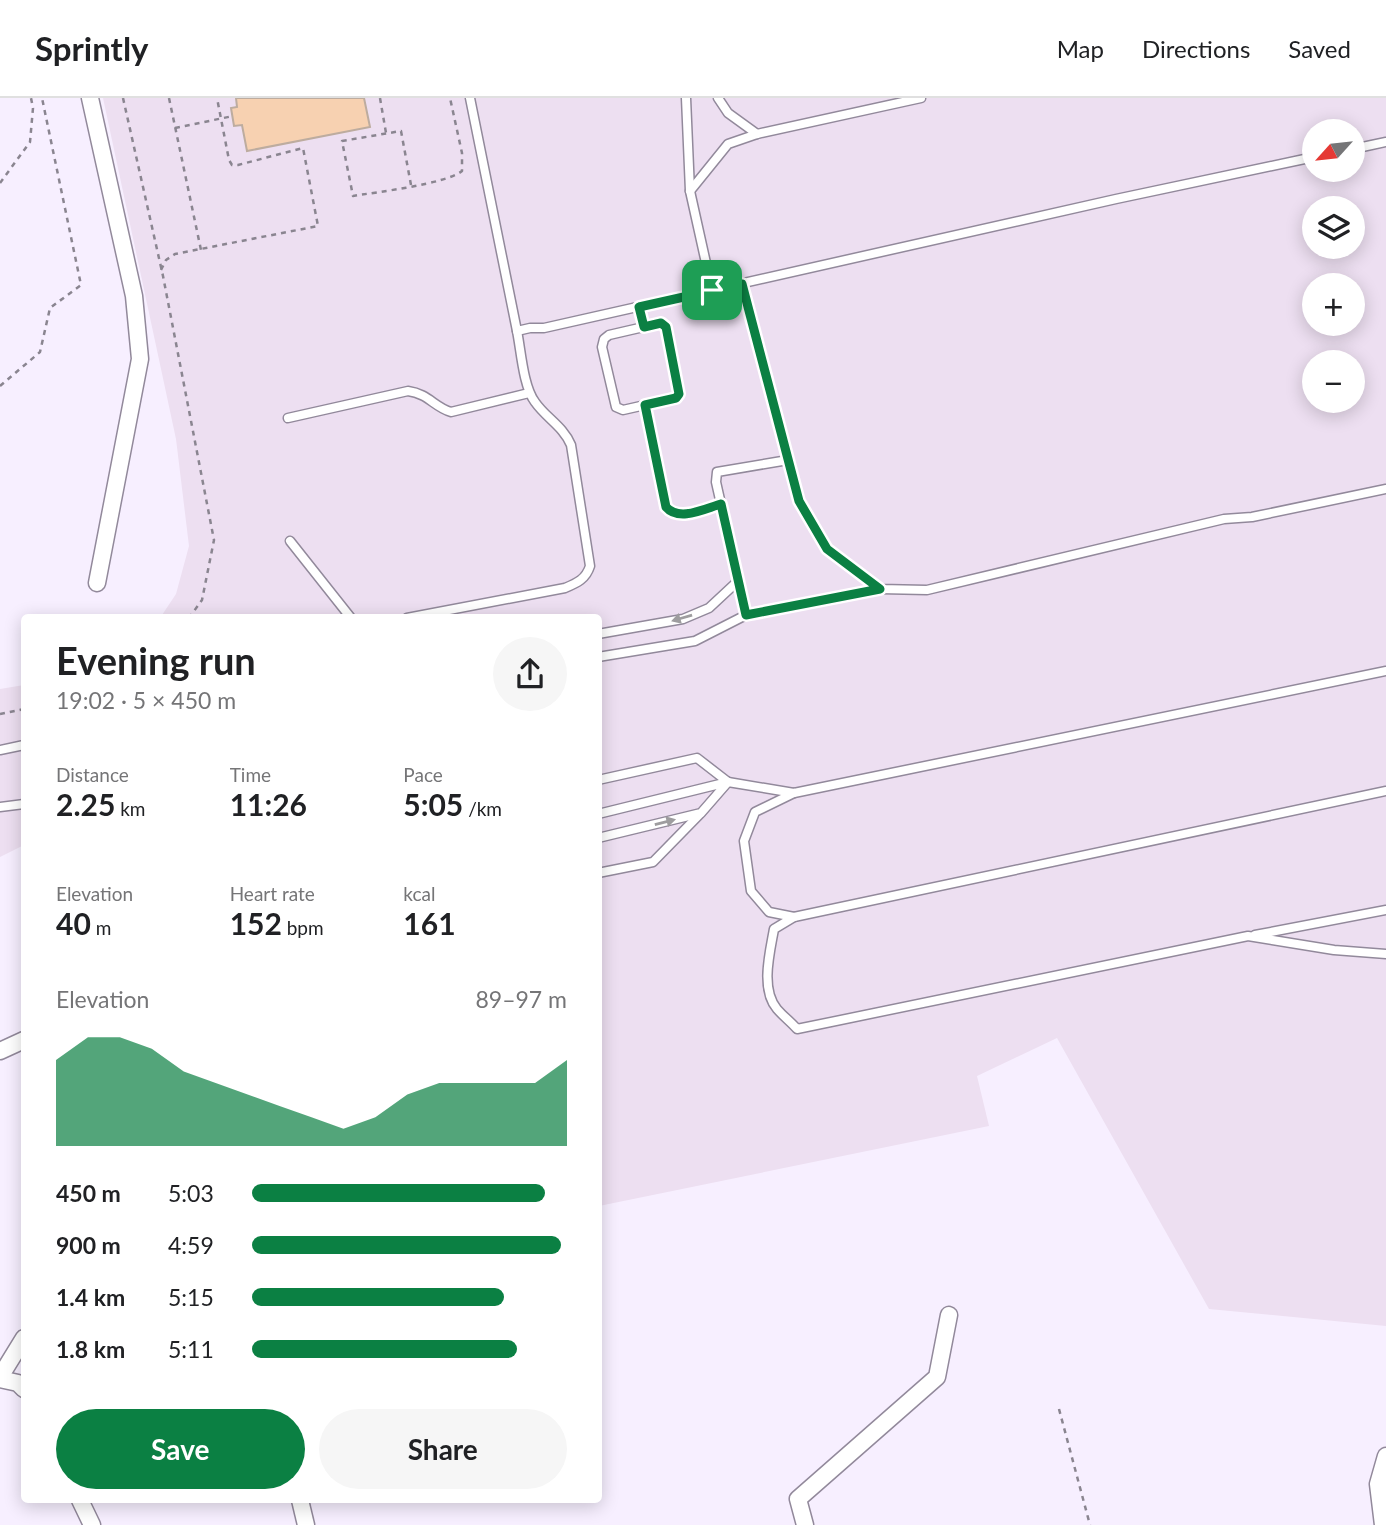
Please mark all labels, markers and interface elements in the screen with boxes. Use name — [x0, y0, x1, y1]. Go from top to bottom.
text: Sprintly — [35, 28, 149, 68]
text: Map — [1057, 34, 1104, 63]
text: Directions — [1142, 34, 1250, 63]
text: Saved — [1288, 34, 1351, 63]
north arrow — [1302, 119, 1365, 182]
map controls — [1302, 119, 1365, 413]
button: layers — [1302, 196, 1365, 259]
pin — [682, 260, 742, 320]
icon: arrive — [693, 271, 731, 309]
button: + — [1302, 273, 1365, 336]
button: − — [1302, 350, 1365, 413]
one-way arrow — [672, 613, 693, 623]
text: Evening run — [56, 637, 256, 683]
button: share — [493, 637, 567, 711]
text: 19:02 · 5 × 450 m — [56, 686, 236, 714]
text: Distance — [56, 763, 129, 786]
text: Time — [230, 763, 271, 786]
text: Pace — [403, 763, 443, 786]
text: 2.25 — [56, 786, 115, 822]
text: 11:26 — [230, 786, 307, 822]
text: 5:05 — [403, 786, 463, 822]
text: km — [115, 797, 145, 820]
text: /km — [463, 797, 502, 820]
one-way arrow — [654, 816, 676, 827]
text: Elevation — [56, 882, 133, 905]
text: Heart rate — [230, 882, 315, 905]
text: kcal — [403, 882, 435, 905]
text: 40 — [56, 905, 91, 941]
text: 152 — [230, 905, 282, 941]
text: 161 — [403, 905, 456, 941]
text: m — [91, 916, 111, 939]
text: bpm — [282, 916, 324, 939]
text: Elevation — [56, 985, 149, 1013]
text: 89–97 m — [475, 985, 567, 1013]
text: 450 m — [56, 1179, 121, 1207]
text: 5:03 — [168, 1179, 214, 1207]
text: 900 m — [56, 1231, 121, 1259]
text: 4:59 — [168, 1231, 214, 1259]
text: 1.4 km — [56, 1283, 125, 1311]
text: 5:15 — [168, 1283, 214, 1311]
text: 1.8 km — [56, 1335, 125, 1363]
text: 5:11 — [168, 1335, 214, 1363]
button: Save — [56, 1409, 305, 1489]
button: Share — [319, 1409, 567, 1489]

